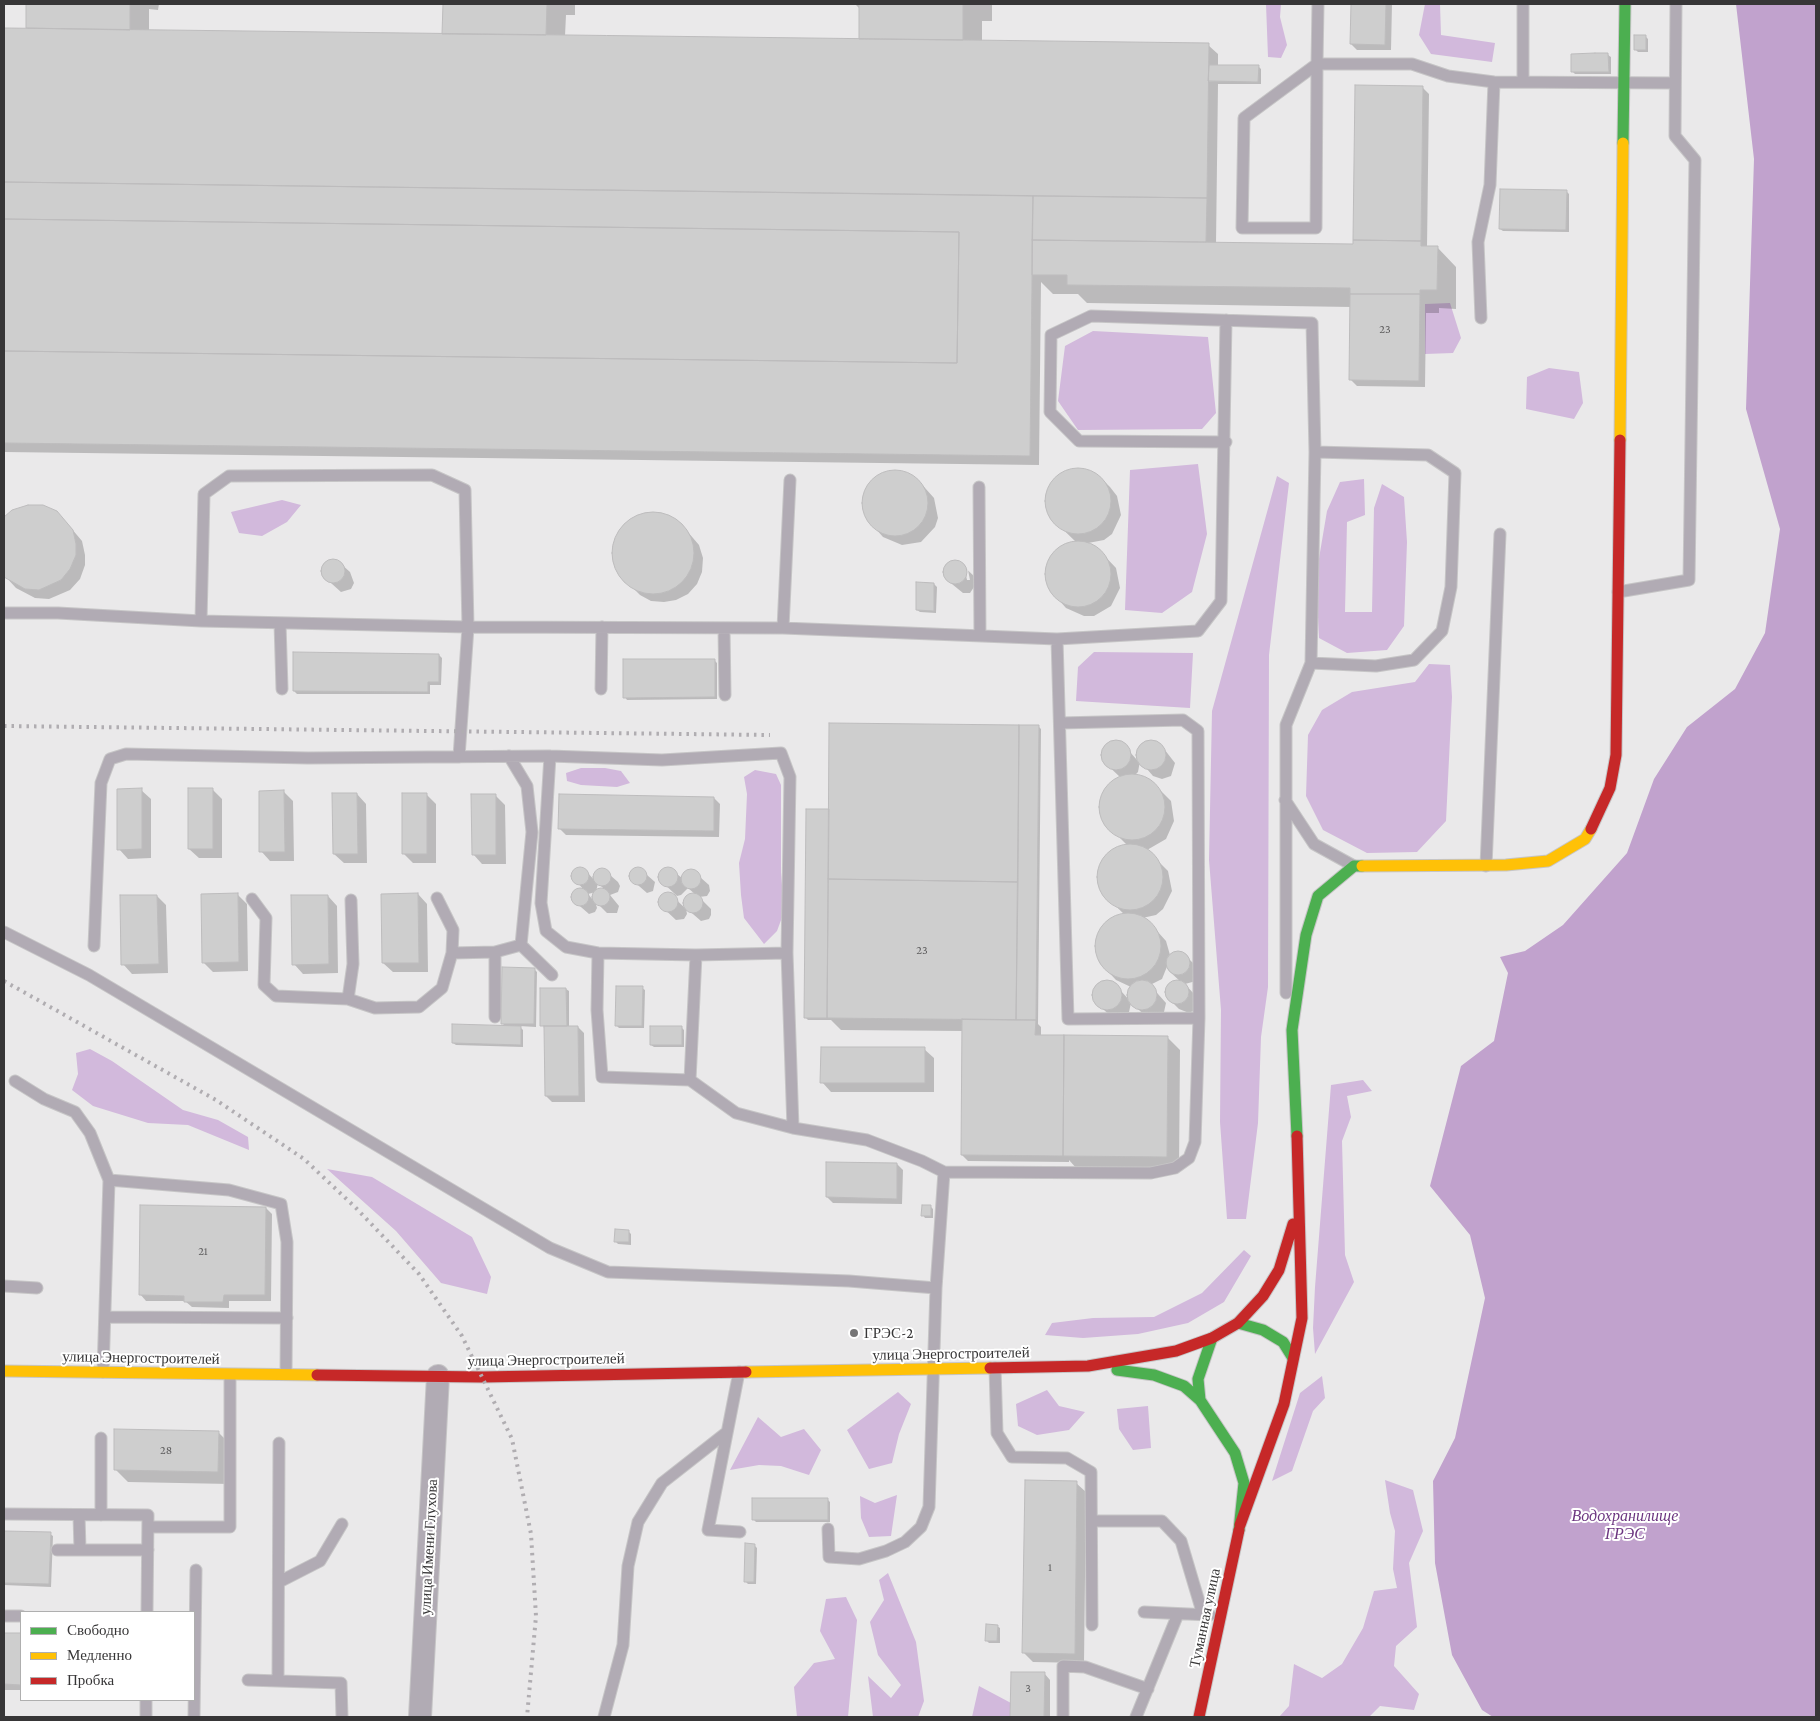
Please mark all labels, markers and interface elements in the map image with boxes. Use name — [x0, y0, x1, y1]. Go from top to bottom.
house number: 23 — [1379, 322, 1391, 336]
house number: 23 — [916, 943, 928, 957]
house number: 21 — [198, 1244, 208, 1258]
place label: ГРЭС-2 — [864, 1324, 913, 1342]
marker: ГРЭС-2 — [848, 1327, 860, 1339]
street label: улица Энергостроителей — [872, 1344, 1030, 1364]
street label: улица Энергостроителей — [62, 1348, 220, 1368]
street label: улица Энергостроителей — [467, 1350, 625, 1370]
house number: 28 — [160, 1443, 172, 1457]
street label: улица Имени Глухова — [416, 1479, 442, 1615]
water label: Водохранилище ГРЭС — [1572, 1506, 1678, 1544]
house number: 1 — [1048, 1560, 1052, 1574]
street label: Туманная улица — [1186, 1567, 1224, 1669]
legend — [20, 1611, 195, 1701]
text: Свободно — [67, 1622, 129, 1638]
text: Медленно — [67, 1647, 132, 1663]
text: Пробка — [67, 1672, 114, 1688]
house number: 3 — [1025, 1681, 1031, 1695]

